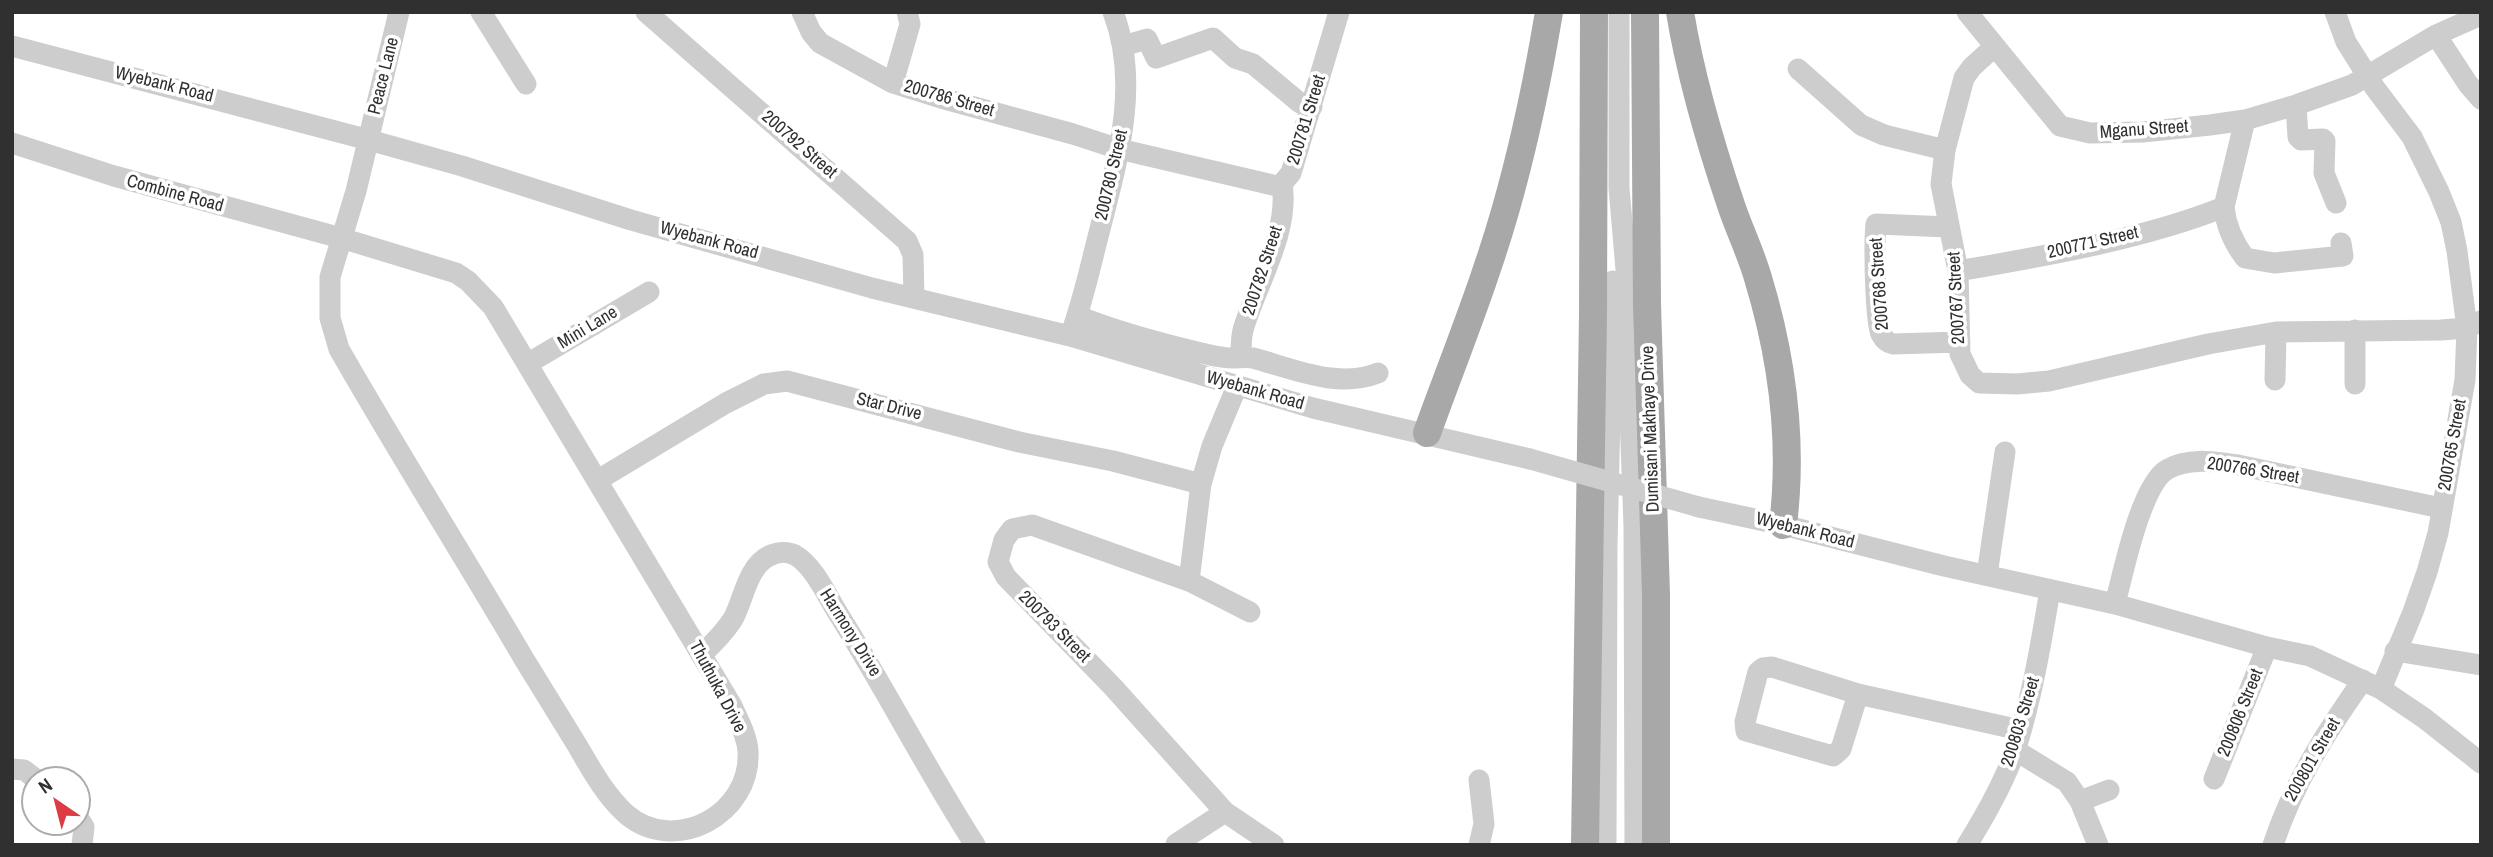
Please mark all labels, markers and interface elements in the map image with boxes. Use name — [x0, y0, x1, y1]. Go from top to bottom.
street label: Peace Lane — [364, 35, 404, 117]
street label: Wyebank Road — [112, 62, 216, 108]
street label: 200781 Street — [1283, 73, 1331, 167]
street label: 200786 Street — [901, 76, 997, 122]
street label: 200792 Street — [757, 106, 841, 184]
street label: Mganu Street — [2099, 116, 2189, 144]
street label: 200780 Street — [1091, 127, 1133, 223]
street label: Combine Road — [124, 171, 226, 217]
street label: Wyebank Road — [658, 218, 760, 264]
street label: 200771 Street — [2045, 222, 2141, 264]
street label: 200782 Street — [1238, 224, 1288, 318]
street label: 200768 Street — [1866, 237, 1894, 331]
street label: 200767 Street — [1944, 251, 1970, 345]
street label: Mini Lane — [554, 302, 622, 354]
street label: Dumisani Makhaye Drive — [1637, 345, 1665, 513]
street label: Wyebank Road — [1204, 367, 1306, 415]
street label: Star Drive — [854, 388, 924, 426]
street label: 200765 Street — [2434, 397, 2472, 493]
street label: 200766 Street — [2206, 453, 2300, 489]
street label: Wyebank Road — [1753, 508, 1857, 554]
street label: Harmony Drive — [815, 585, 885, 681]
street label: 200793 Street — [1014, 587, 1094, 667]
street label: Thuthuka Drive — [684, 637, 750, 737]
street label: 200806 Street — [2214, 666, 2268, 760]
street label: 200803 Street — [1997, 675, 2045, 769]
street label: 200801 Street — [2280, 714, 2346, 806]
north arrow — [21, 766, 91, 836]
text: N — [33, 772, 57, 799]

